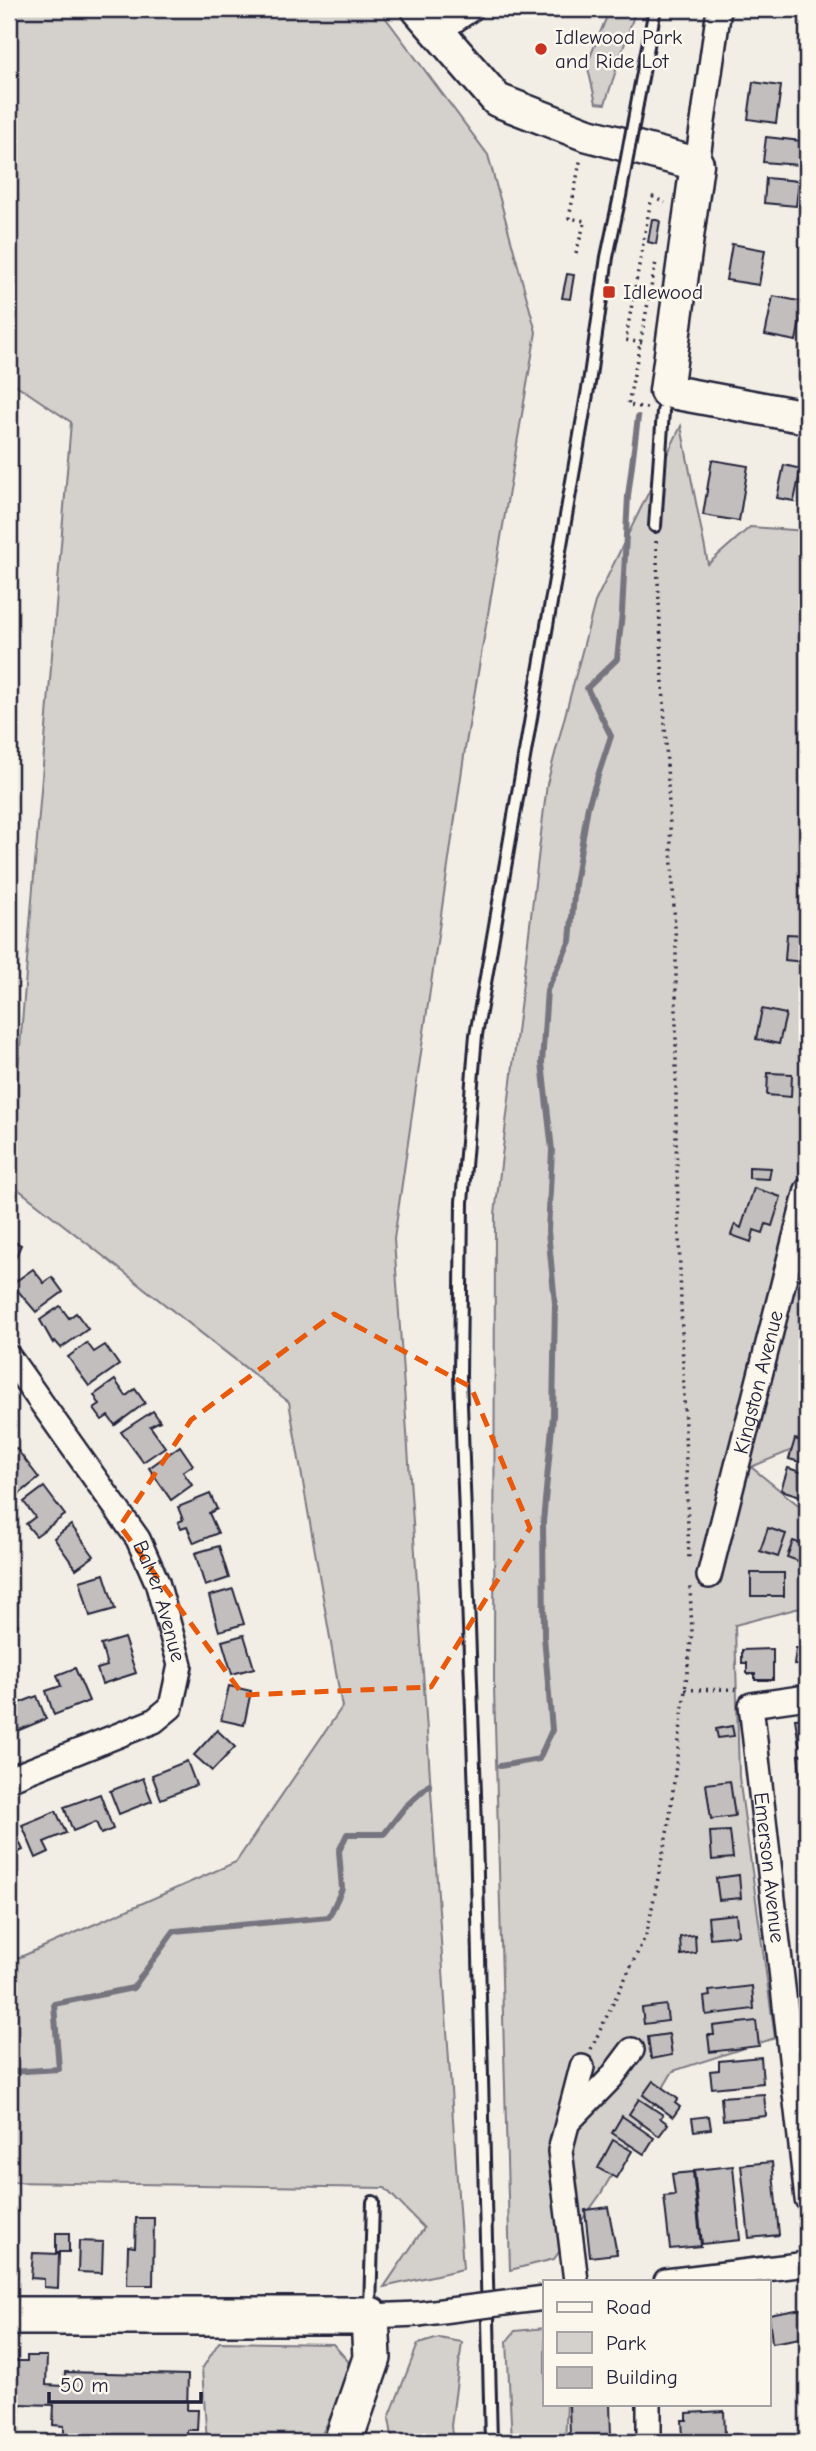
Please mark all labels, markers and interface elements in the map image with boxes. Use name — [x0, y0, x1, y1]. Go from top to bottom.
place label: Idlewood Park and Ride Lot — [555, 25, 682, 73]
marker: Idlewood Park and Ride Lot — [533, 41, 549, 57]
place label: Idlewood — [623, 280, 703, 304]
marker: Idlewood — [601, 284, 617, 300]
street label: Kingston Avenue — [728, 1308, 788, 1456]
street label: Balver Avenue — [128, 1536, 191, 1664]
street label: Emerson Avenue — [749, 1791, 790, 1944]
legend — [543, 2280, 770, 2406]
text: Road — [606, 2295, 651, 2319]
text: Park — [606, 2331, 646, 2355]
scale bar — [49, 2360, 201, 2404]
text: Building — [606, 2365, 678, 2389]
text: 50 m — [60, 2373, 109, 2397]

